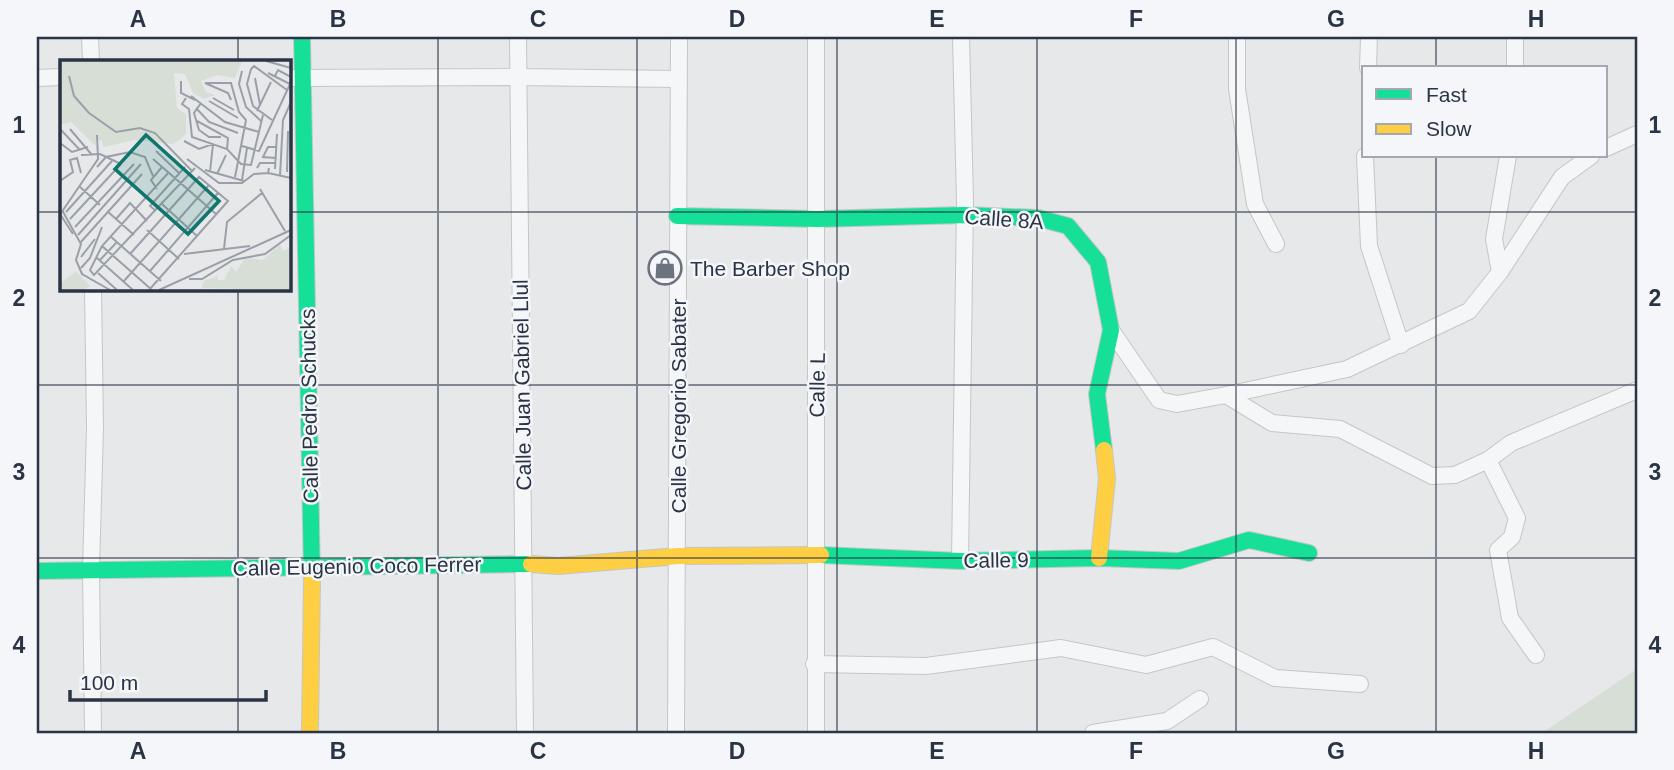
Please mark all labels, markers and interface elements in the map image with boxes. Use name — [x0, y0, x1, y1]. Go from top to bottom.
text: A — [130, 6, 146, 32]
text: B — [330, 6, 346, 32]
text: C — [530, 6, 546, 32]
text: D — [729, 6, 745, 32]
text: E — [929, 6, 945, 32]
text: F — [1129, 6, 1143, 32]
text: G — [1327, 6, 1345, 32]
text: H — [1528, 6, 1544, 32]
inset map — [60, 60, 290, 290]
legend — [1362, 66, 1608, 158]
text: Fast — [1426, 83, 1467, 106]
text: 1 — [13, 112, 26, 138]
text: 1 — [1649, 112, 1662, 138]
text: Slow — [1426, 117, 1472, 140]
street label: Calle 8A — [964, 205, 1044, 233]
shop icon: The Barber Shop — [646, 249, 684, 287]
place label: The Barber Shop — [690, 257, 850, 280]
street label: Calle Juan Gabriel Llul — [509, 279, 535, 491]
text: 2 — [13, 285, 25, 311]
text: 2 — [1649, 285, 1661, 311]
street label: Calle Gregorio Sabater — [667, 299, 690, 513]
street label: Calle Pedro Schucks — [296, 308, 322, 504]
street label: Calle L — [805, 352, 829, 418]
text: 3 — [13, 459, 25, 485]
text: 3 — [1649, 459, 1661, 485]
street label: Calle 9 — [963, 548, 1029, 572]
street label: Calle Eugenio Coco Ferrer — [233, 552, 481, 580]
text: 4 — [13, 632, 26, 658]
text: 4 — [1649, 632, 1662, 658]
scale bar — [70, 658, 266, 702]
text: 100 m — [80, 671, 138, 694]
text: A — [130, 738, 146, 764]
text: B — [330, 738, 346, 764]
text: C — [530, 738, 546, 764]
text: D — [729, 738, 745, 764]
text: E — [929, 738, 945, 764]
text: F — [1129, 738, 1143, 764]
text: G — [1327, 738, 1345, 764]
text: H — [1528, 738, 1544, 764]

